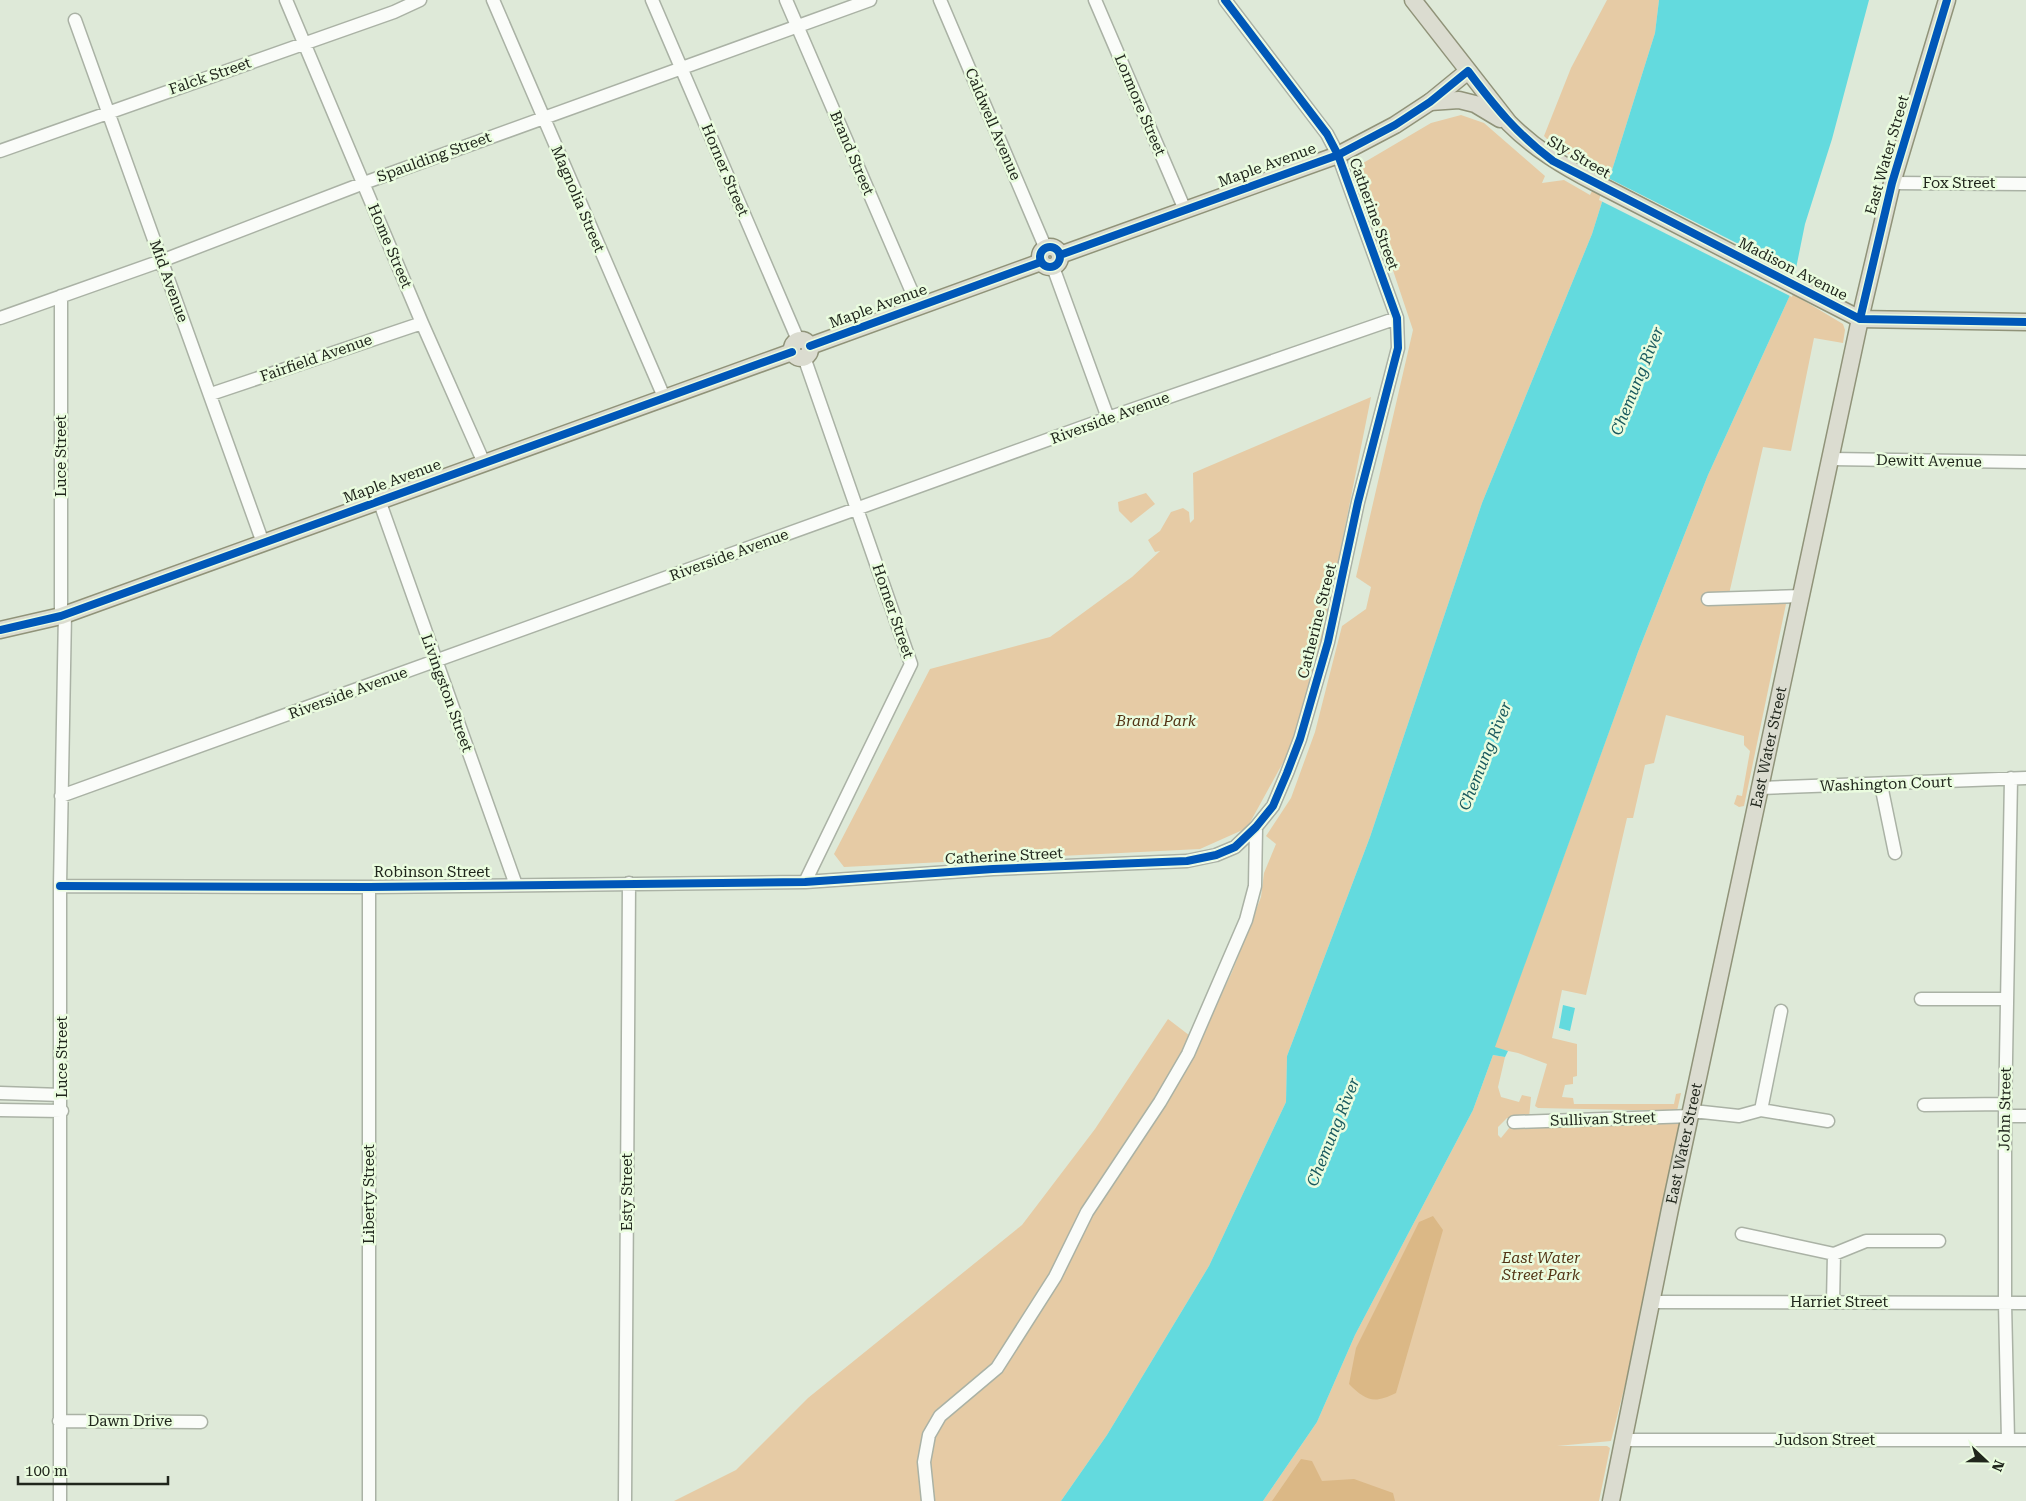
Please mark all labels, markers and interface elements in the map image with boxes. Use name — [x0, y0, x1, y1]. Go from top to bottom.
street label: Lormore Street — [1110, 51, 1170, 159]
street label: Falck Street — [167, 53, 254, 98]
street label: Caldwell Avenue — [961, 65, 1025, 183]
street label: East Water Street — [1861, 93, 1913, 217]
street label: Brand Street — [826, 108, 878, 198]
street label: Horner Street — [697, 121, 753, 219]
street label: Spaulding Street — [374, 128, 494, 186]
street label: Sly Street — [1544, 132, 1614, 182]
street label: Maple Avenue — [1216, 139, 1318, 191]
street label: Magnolia Street — [547, 143, 609, 255]
street label: Catherine Street — [1345, 156, 1403, 273]
street label: Fox Street — [1923, 174, 1996, 192]
street label: Home Street — [364, 201, 416, 291]
street label: Madison Avenue — [1735, 234, 1851, 304]
street label: Mid Avenue — [146, 237, 192, 325]
street label: Maple Avenue — [827, 280, 929, 332]
water label: Chemung River — [1607, 324, 1668, 438]
street label: Fairfield Avenue — [258, 330, 374, 386]
street label: Riverside Avenue — [1048, 388, 1172, 448]
street label: Luce Street — [52, 415, 70, 497]
street label: Dewitt Avenue — [1876, 451, 1982, 471]
street label: Maple Avenue — [341, 455, 443, 507]
street label: Riverside Avenue — [667, 525, 791, 585]
street label: Horner Street — [868, 561, 918, 661]
street label: Catherine Street — [1294, 561, 1340, 680]
street label: Livingston Street — [417, 632, 477, 755]
street label: Riverside Avenue — [286, 663, 410, 723]
street label: East Water Street — [1747, 685, 1790, 810]
water label: Chemung River — [1455, 699, 1516, 813]
park label: Brand Park — [1115, 712, 1197, 730]
street label: Washington Court — [1820, 773, 1953, 795]
street label: Catherine Street — [945, 844, 1064, 868]
street label: Robinson Street — [374, 863, 491, 881]
street label: Luce Street — [53, 1016, 71, 1098]
street label: John Street — [1995, 1067, 2015, 1151]
water label: Chemung River — [1303, 1075, 1364, 1189]
street label: East Water Street — [1662, 1081, 1706, 1206]
street label: Sullivan Street — [1550, 1108, 1657, 1130]
street label: Liberty Street — [360, 1144, 378, 1244]
street label: Esty Street — [618, 1152, 636, 1231]
park label: East Water Street Park — [1501, 1249, 1581, 1284]
street label: Harriet Street — [1790, 1293, 1889, 1311]
street label: Dawn Drive — [88, 1412, 172, 1430]
street label: Judson Street — [1775, 1431, 1875, 1449]
north arrow — [1961, 1436, 2011, 1486]
scale bar — [18, 1454, 168, 1486]
text: N — [1989, 1458, 2007, 1474]
text: 100 m — [25, 1462, 68, 1480]

